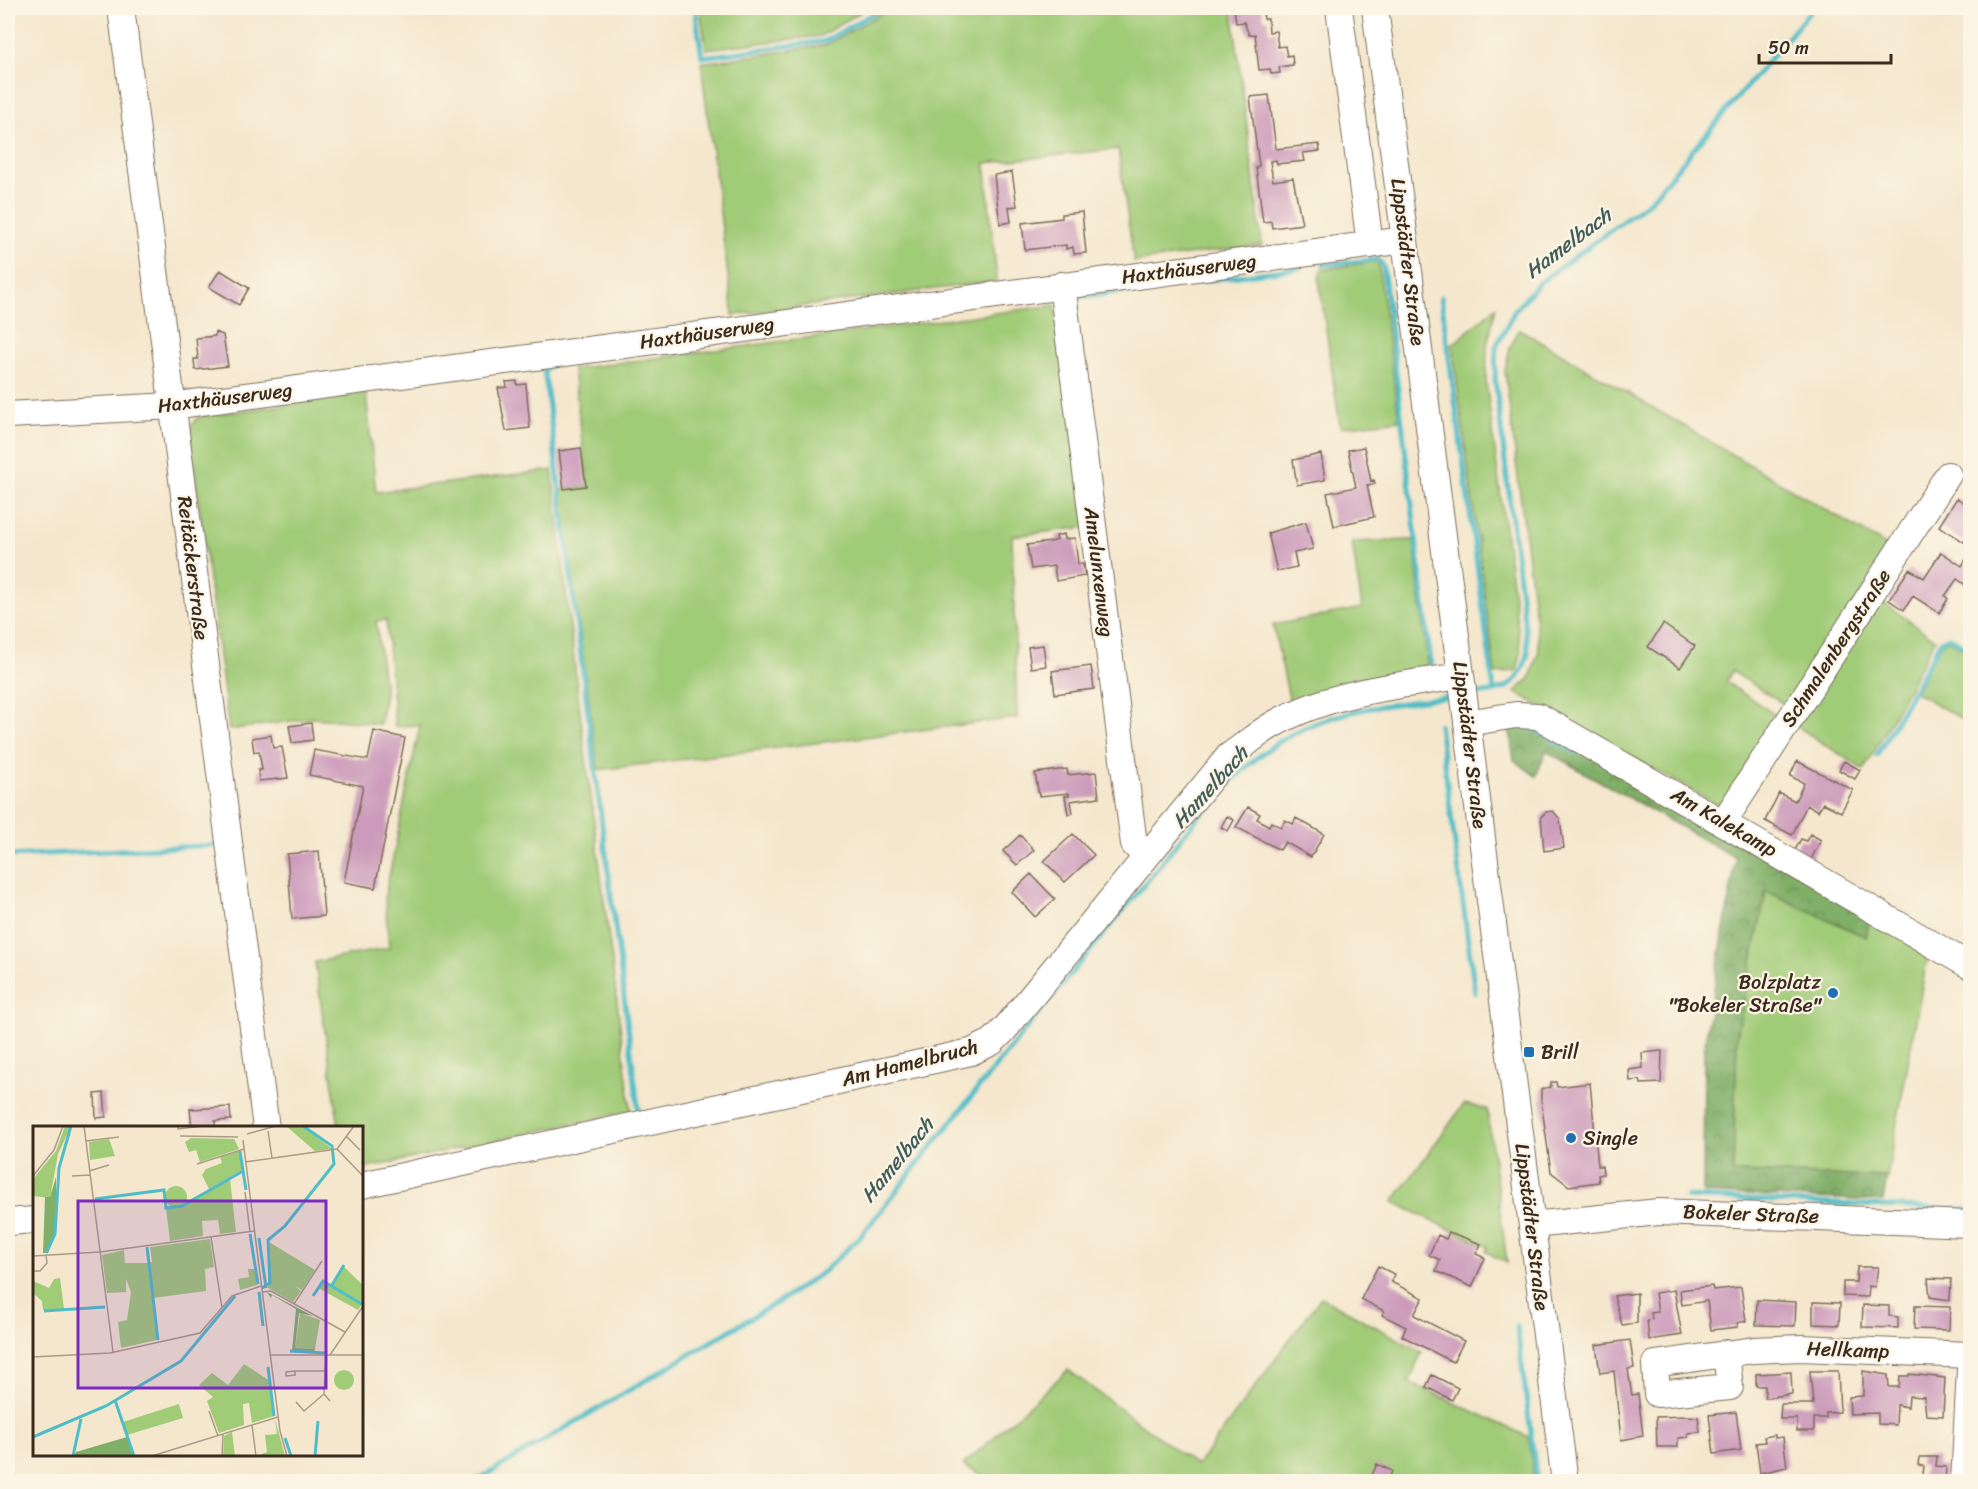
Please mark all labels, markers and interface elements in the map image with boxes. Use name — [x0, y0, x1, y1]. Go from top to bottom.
scale bar — [1759, 27, 1891, 65]
text: 50 m — [1768, 32, 1809, 64]
street label: Lippstädter Straße — [1380, 176, 1436, 348]
water label: Hamelbach — [1516, 196, 1622, 289]
street label: Haxthäuserweg — [1120, 243, 1258, 295]
street label: Haxthäuserweg — [637, 306, 777, 360]
street label: Haxthäuserweg — [156, 372, 294, 424]
street label: Reitäckerstraße — [167, 494, 219, 642]
street label: Amelunxenweg — [1074, 504, 1124, 639]
street label: Schmalenbergstraße — [1771, 562, 1901, 734]
street label: Lippstädter Straße — [1442, 659, 1498, 831]
water label: Hamelbach — [1162, 735, 1259, 837]
street label: Am Kalekamp — [1663, 777, 1784, 867]
place label: Bolzplatz "Bokeler Straße" — [1668, 965, 1823, 1023]
marker: Bolzplatz "Bokeler Straße" — [1826, 986, 1840, 1000]
street label: Am Hamelbruch — [837, 1029, 982, 1097]
place label: Brill — [1541, 1035, 1579, 1070]
marker: Brill — [1522, 1045, 1536, 1059]
water label: Hamelbach — [850, 1107, 945, 1211]
place label: Single — [1583, 1121, 1638, 1156]
inset map — [33, 1126, 363, 1456]
marker: Single — [1564, 1131, 1578, 1145]
street label: Lippstädter Straße — [1504, 1141, 1560, 1313]
street label: Bokeler Straße — [1682, 1194, 1820, 1234]
street label: Hellkamp — [1806, 1331, 1890, 1369]

